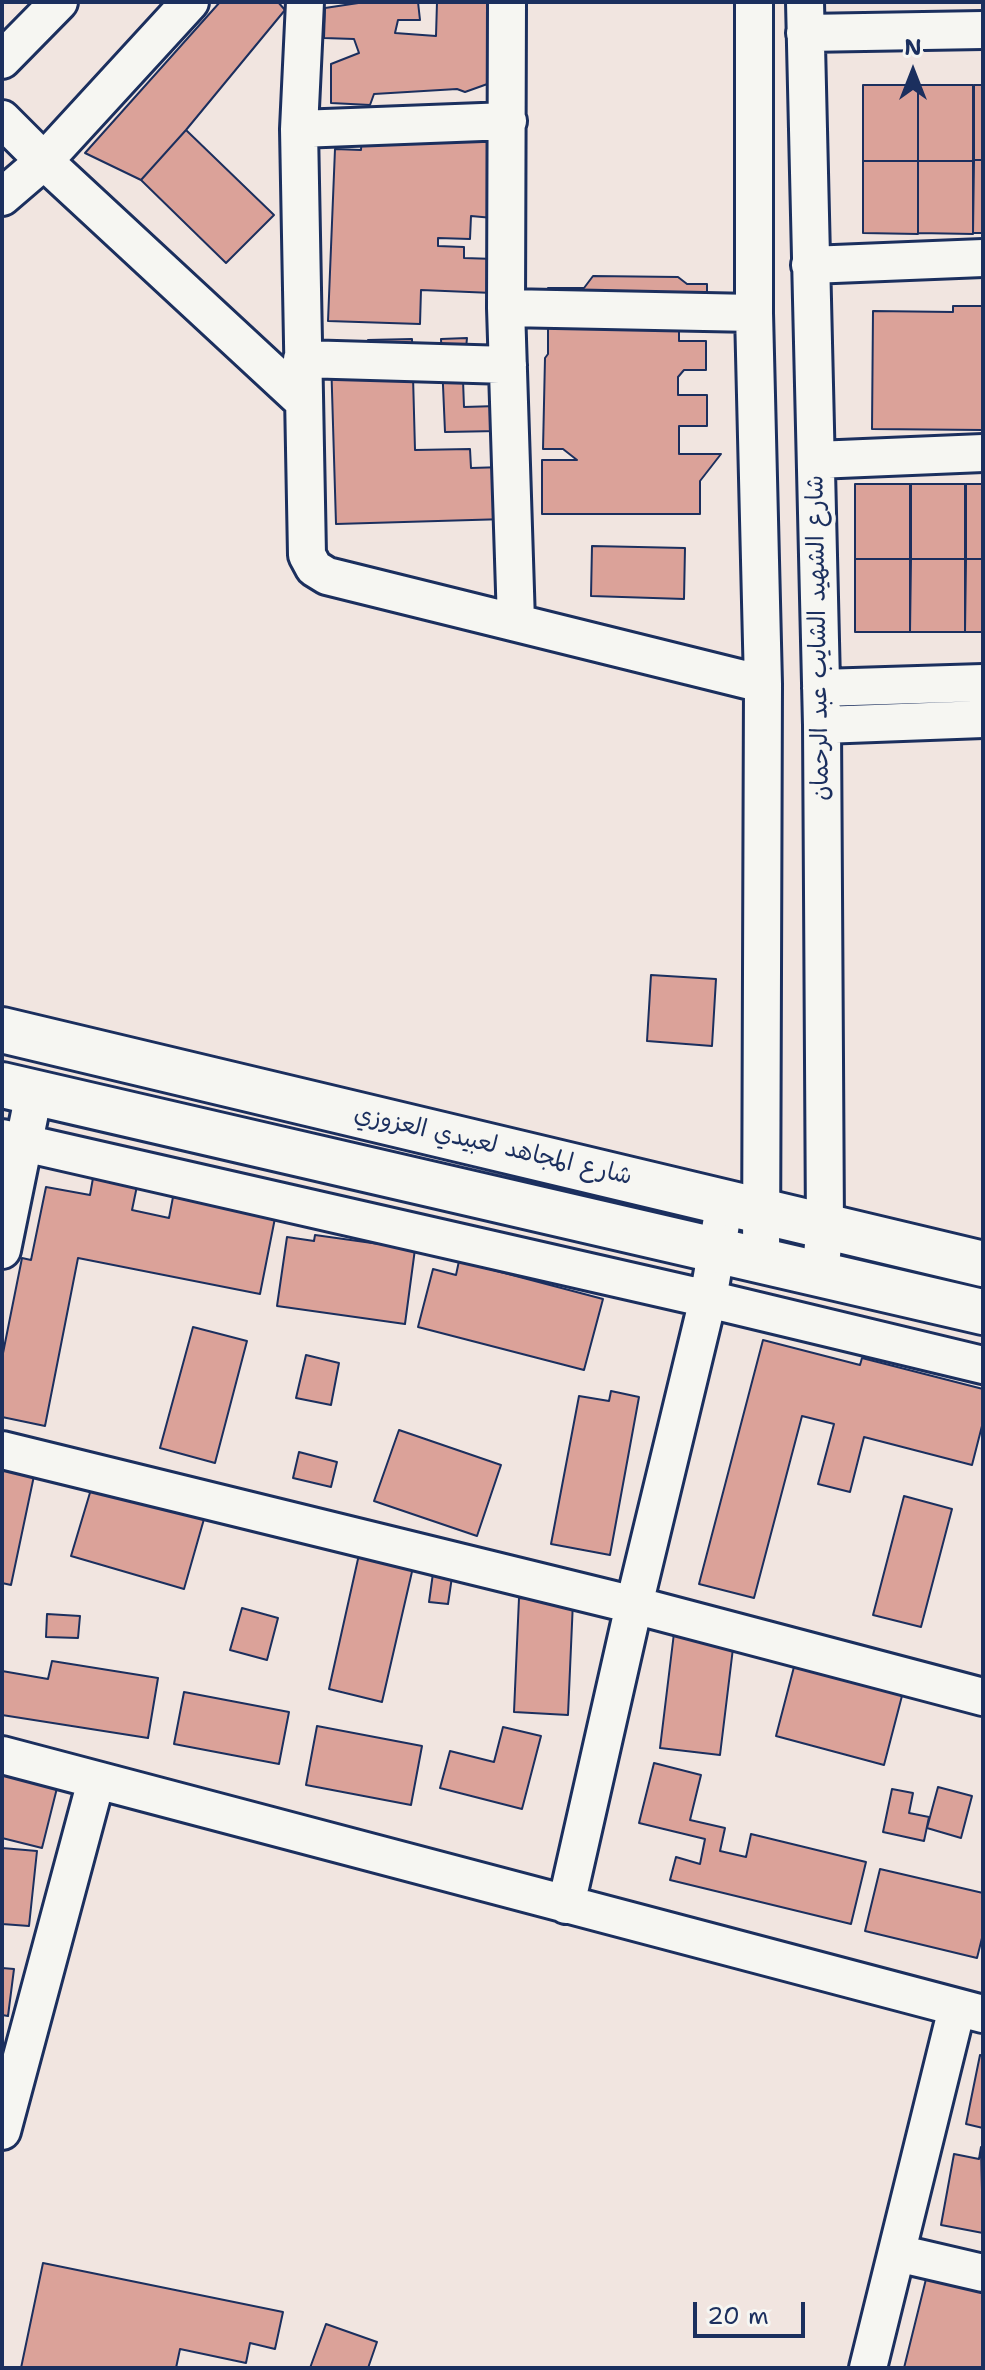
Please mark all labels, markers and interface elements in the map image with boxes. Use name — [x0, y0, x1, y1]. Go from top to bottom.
north arrow — [873, 32, 953, 112]
text: N — [904, 33, 922, 62]
street label: شارع الشهيد الشايب عبد الرحمان — [802, 475, 836, 801]
street label: شارع المجاهد لعبيدي العزوزي — [351, 1100, 635, 1192]
scale bar — [697, 2286, 809, 2336]
text: 20 m — [707, 2300, 769, 2332]

